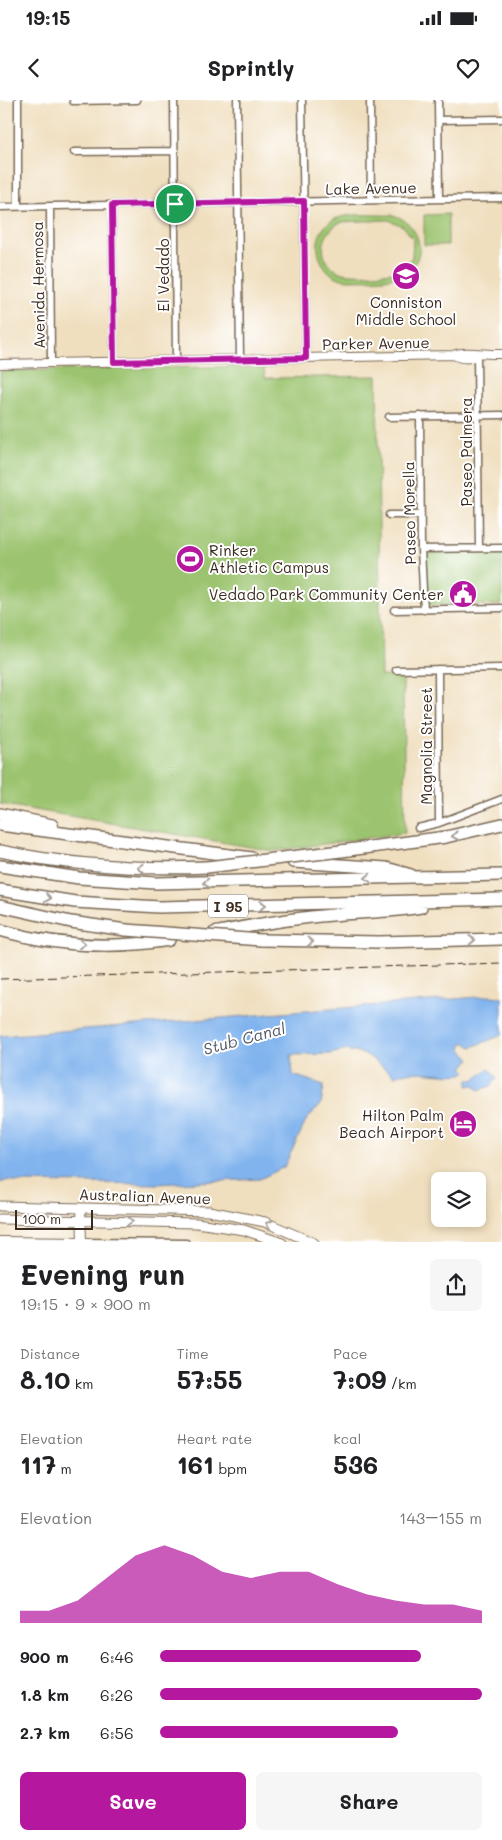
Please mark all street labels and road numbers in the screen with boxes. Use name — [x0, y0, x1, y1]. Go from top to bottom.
street label: Lake Avenue — [325, 177, 417, 199]
street label: Avenida Hermosa — [27, 221, 49, 349]
street label: El Vedado — [153, 238, 173, 312]
street label: Parker Avenue — [322, 332, 430, 354]
street label: Paseo Palmera — [456, 397, 476, 507]
street label: Paseo Morella — [398, 461, 420, 565]
street label: Magnolia Street — [416, 687, 436, 805]
road number: I 95 — [208, 894, 248, 918]
street label: Australian Avenue — [79, 1184, 211, 1208]

